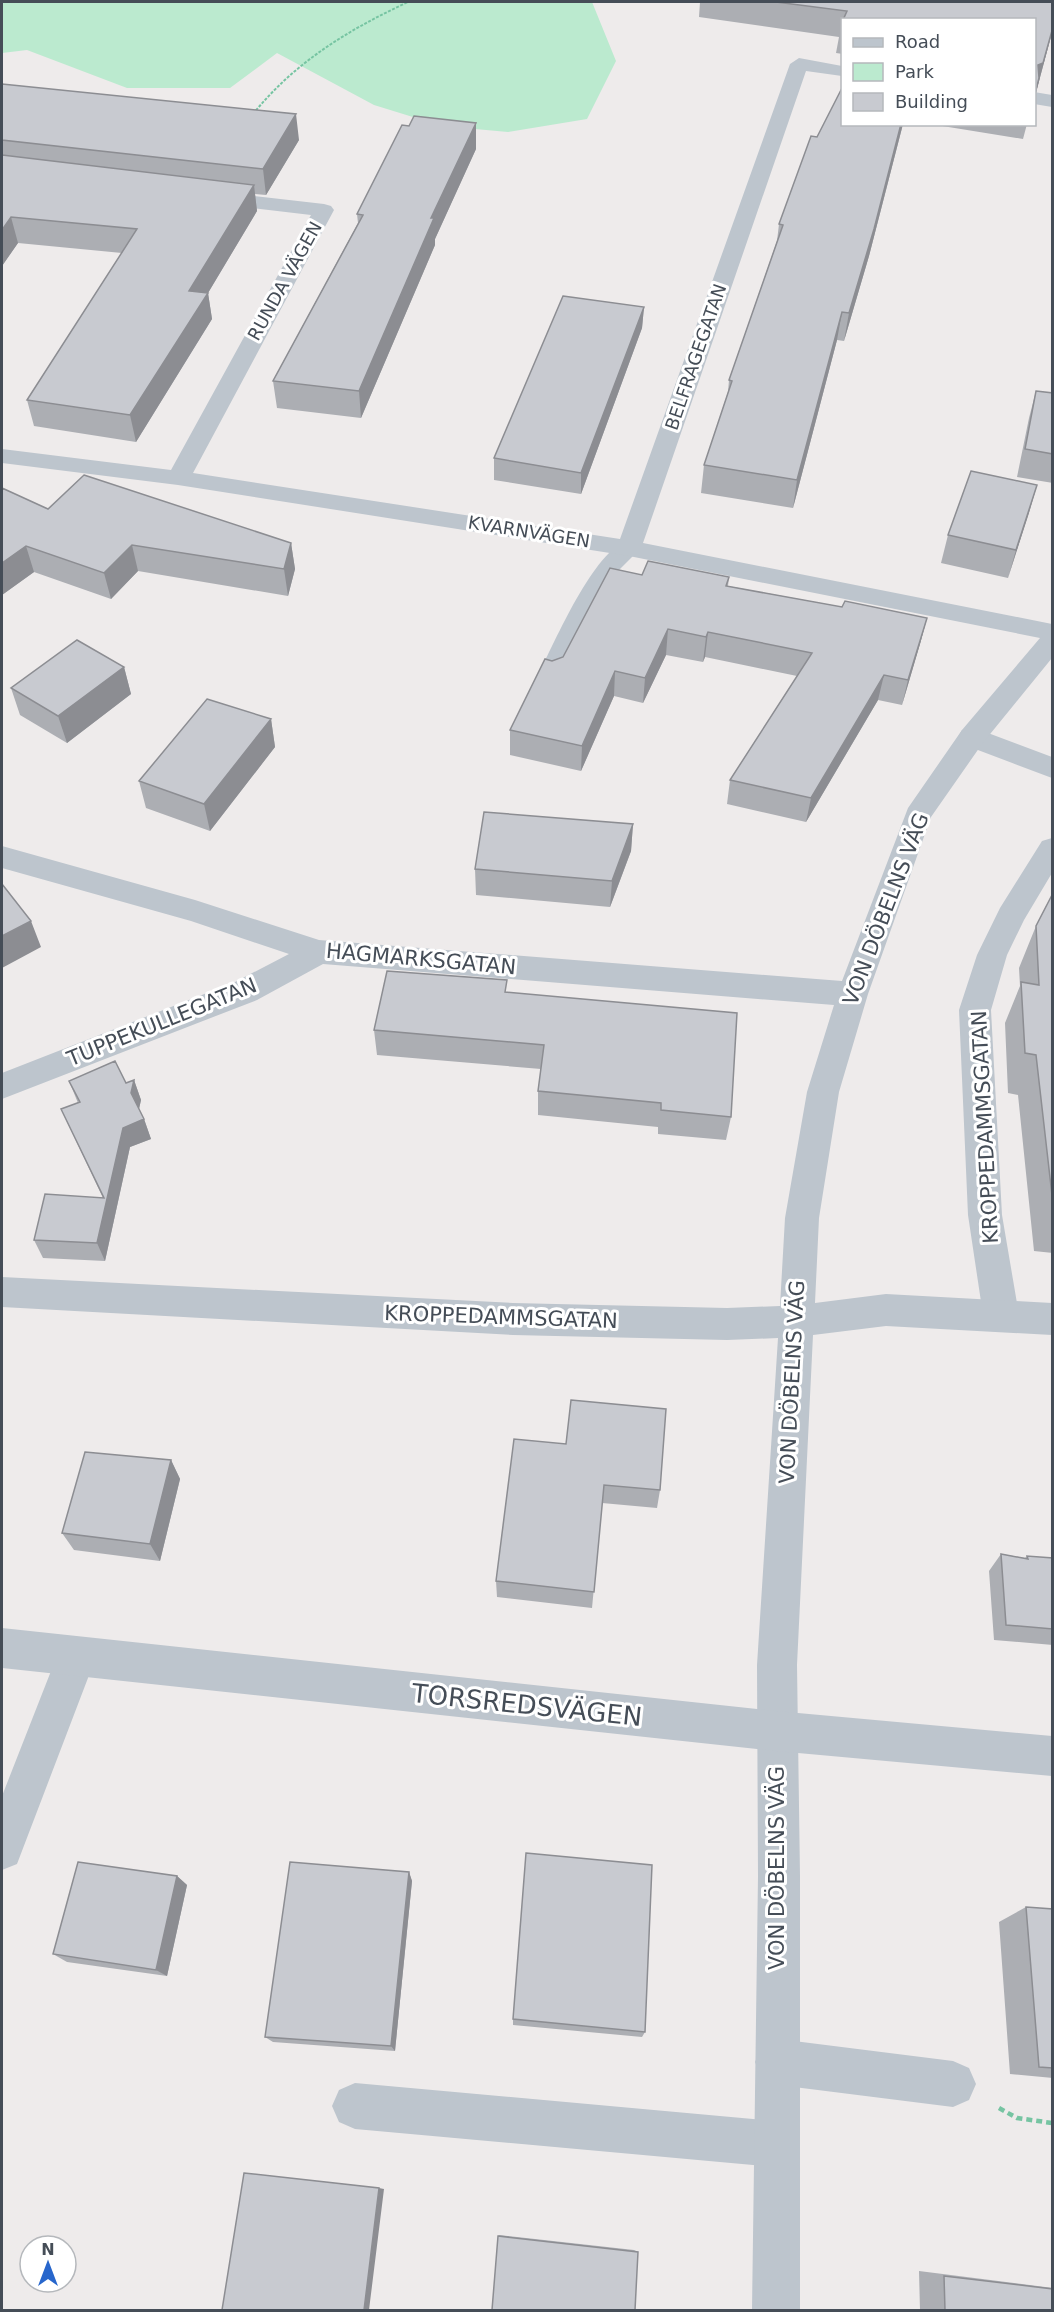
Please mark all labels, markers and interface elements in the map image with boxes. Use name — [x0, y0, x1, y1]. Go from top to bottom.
legend — [841, 18, 1036, 126]
text: Road — [895, 31, 940, 52]
text: Park — [895, 61, 934, 82]
text: Building — [895, 91, 968, 112]
street label: RUNDA VÄGEN — [243, 218, 326, 344]
street label: BELFRAGEGATAN — [661, 281, 730, 433]
street label: KVARNVÄGEN — [467, 511, 592, 552]
street label: VON DÖBELNS VÄG — [837, 809, 934, 1009]
street label: HAGMARKSGATAN — [325, 939, 517, 979]
street label: TUPPEKULLEGATAN — [63, 973, 260, 1071]
street label: KROPPEDAMMSGATAN — [967, 1010, 1003, 1244]
street label: VON DÖBELNS VÄG — [774, 1279, 809, 1484]
street label: KROPPEDAMMSGATAN — [384, 1301, 618, 1333]
street label: TORSREDSVÄGEN — [409, 1677, 644, 1732]
street label: VON DÖBELNS VÄG — [764, 1766, 789, 1970]
north arrow — [18, 2234, 78, 2294]
text: N — [41, 2240, 55, 2259]

